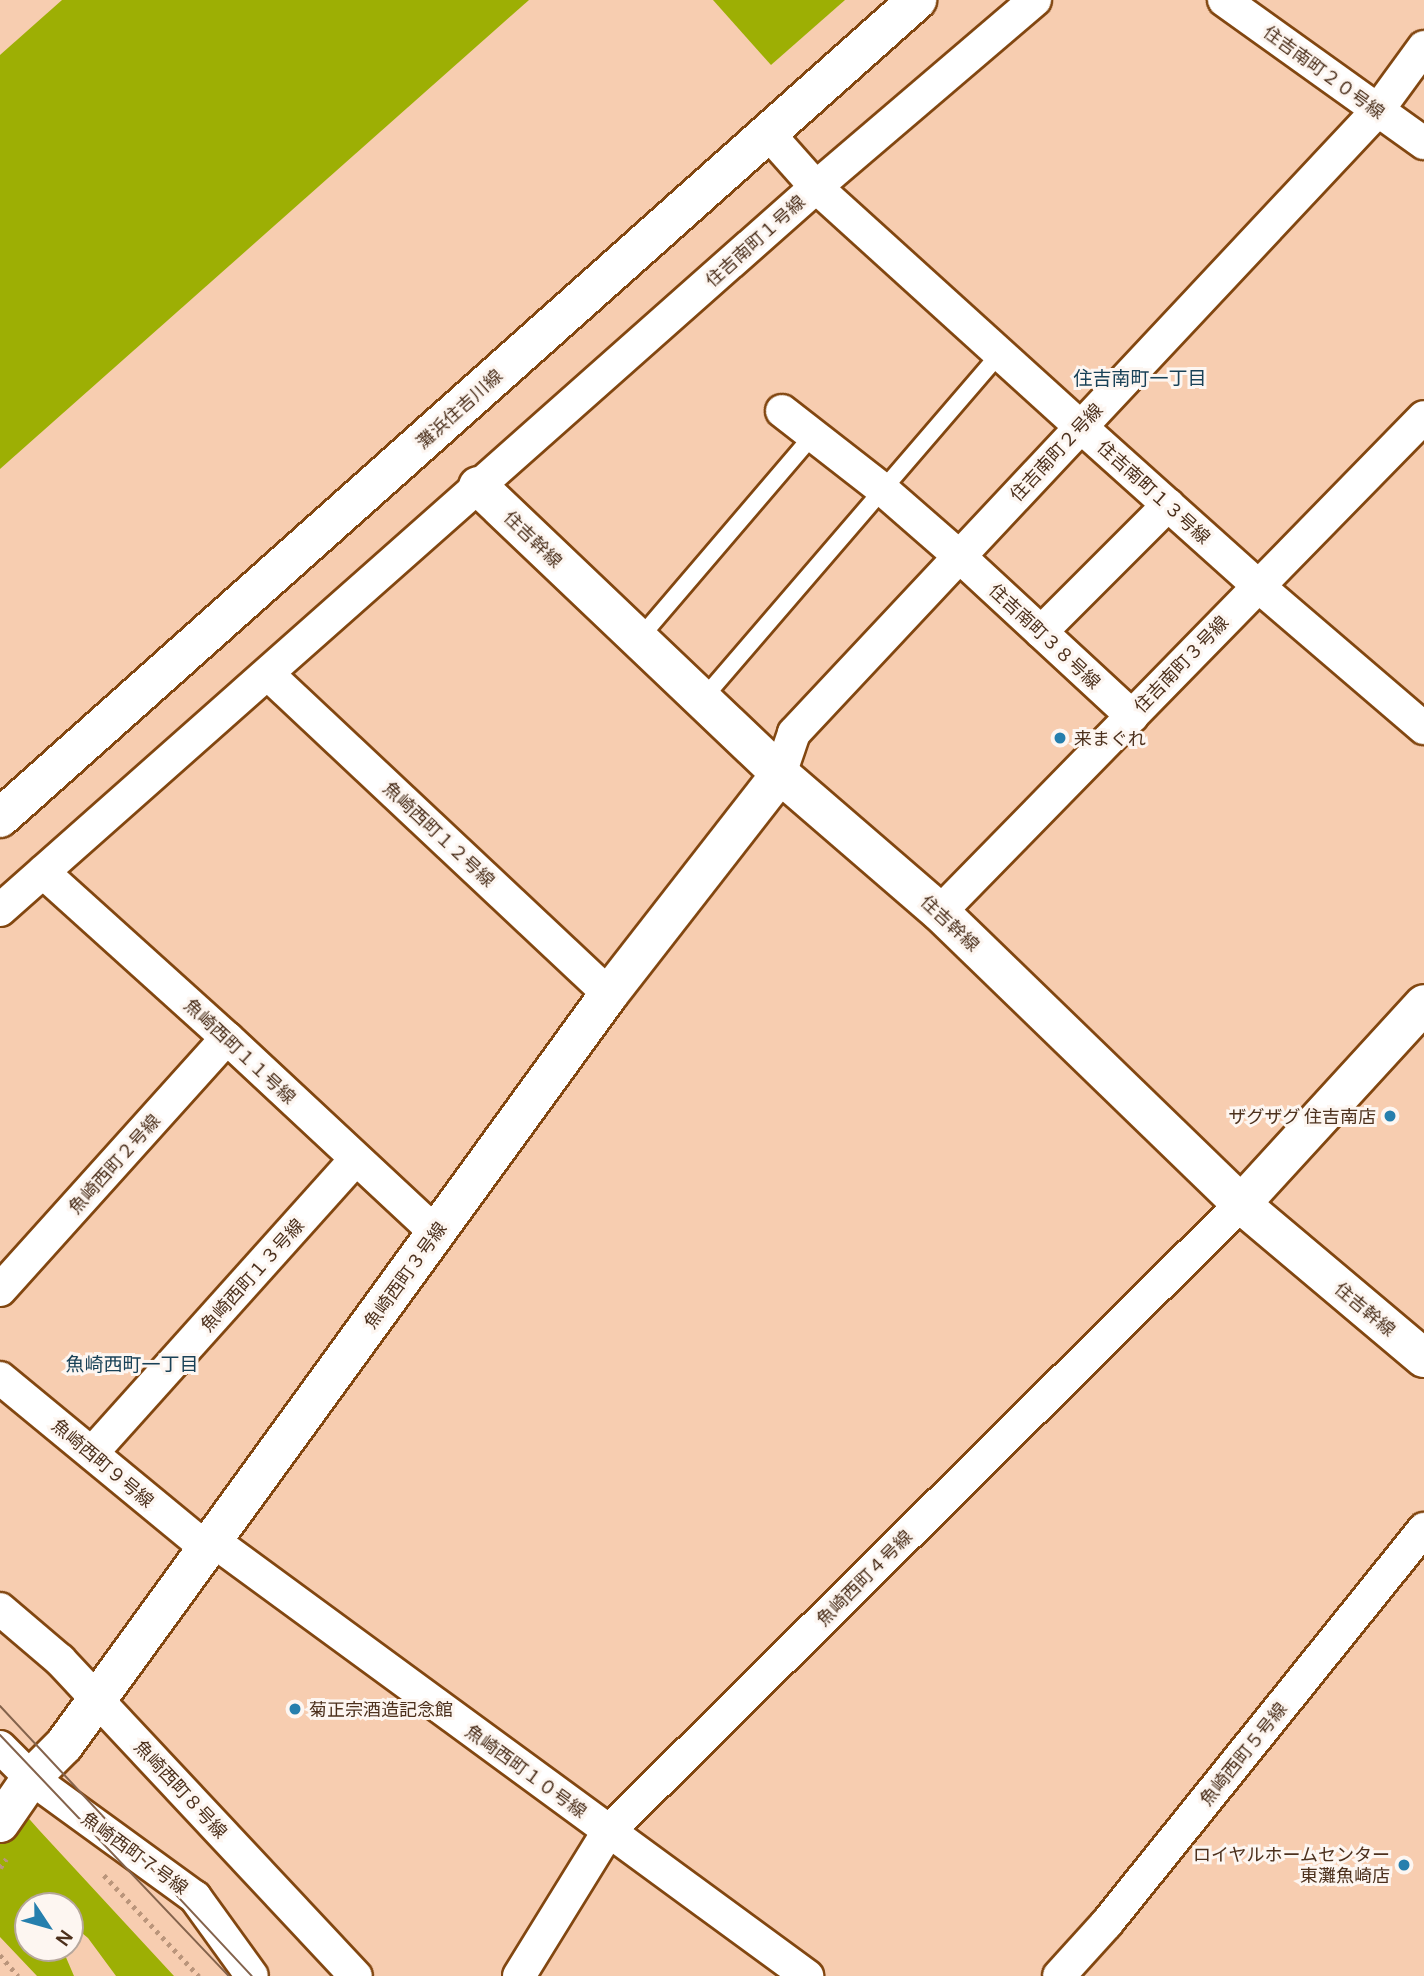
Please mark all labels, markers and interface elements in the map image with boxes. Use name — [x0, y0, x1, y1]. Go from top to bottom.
street label: 住吉南町２０号線 — [1259, 21, 1389, 123]
street label: 住吉南町１号線 — [701, 191, 809, 291]
street label: 灘浜住吉川線 — [412, 365, 506, 453]
district label: 住吉南町一丁目 — [1074, 368, 1206, 390]
street label: 住吉南町２号線 — [1005, 399, 1107, 505]
street label: 住吉南町１３号線 — [1093, 436, 1215, 548]
street label: 住吉幹線 — [500, 506, 566, 572]
street label: 住吉南町３８号線 — [985, 579, 1105, 693]
street label: 住吉南町３号線 — [1129, 611, 1233, 717]
place label: 来まぐれ — [1074, 727, 1146, 749]
marker: 来まぐれ — [1052, 730, 1068, 746]
street label: 魚崎西町１２号線 — [379, 777, 499, 891]
street label: 住吉幹線 — [916, 891, 984, 955]
street label: 魚崎西町１１号線 — [180, 994, 300, 1108]
place label: ザグザグ 住吉南店 — [1228, 1105, 1376, 1127]
marker: ザグザグ 住吉南店 — [1382, 1108, 1398, 1124]
street label: 魚崎西町２号線 — [64, 1110, 164, 1218]
street label: 魚崎西町１３号線 — [196, 1214, 308, 1336]
street label: 魚崎西町３号線 — [359, 1218, 451, 1332]
street label: 住吉幹線 — [1330, 1278, 1400, 1340]
district label: 魚崎西町一丁目 — [66, 1354, 198, 1376]
street label: 魚崎西町９号線 — [48, 1414, 158, 1512]
street label: 魚崎西町４号線 — [812, 1526, 916, 1630]
place label: 菊正宗酒造記念館 — [309, 1698, 453, 1720]
street label: 魚崎西町５号線 — [1195, 1698, 1291, 1810]
marker: 菊正宗酒造記念館 — [287, 1701, 303, 1717]
street label: 魚崎西町１０号線 — [461, 1720, 591, 1822]
street label: 魚崎西町８号線 — [130, 1736, 232, 1842]
street label: 魚崎西町７号線 — [78, 1807, 192, 1899]
place label: ロイヤルホームセンター 東灘魚崎店 — [1192, 1844, 1390, 1886]
marker: ロイヤルホームセンター 東灘魚崎店 — [1396, 1857, 1412, 1873]
north arrow — [14, 1892, 84, 1962]
text: N — [50, 1925, 79, 1951]

